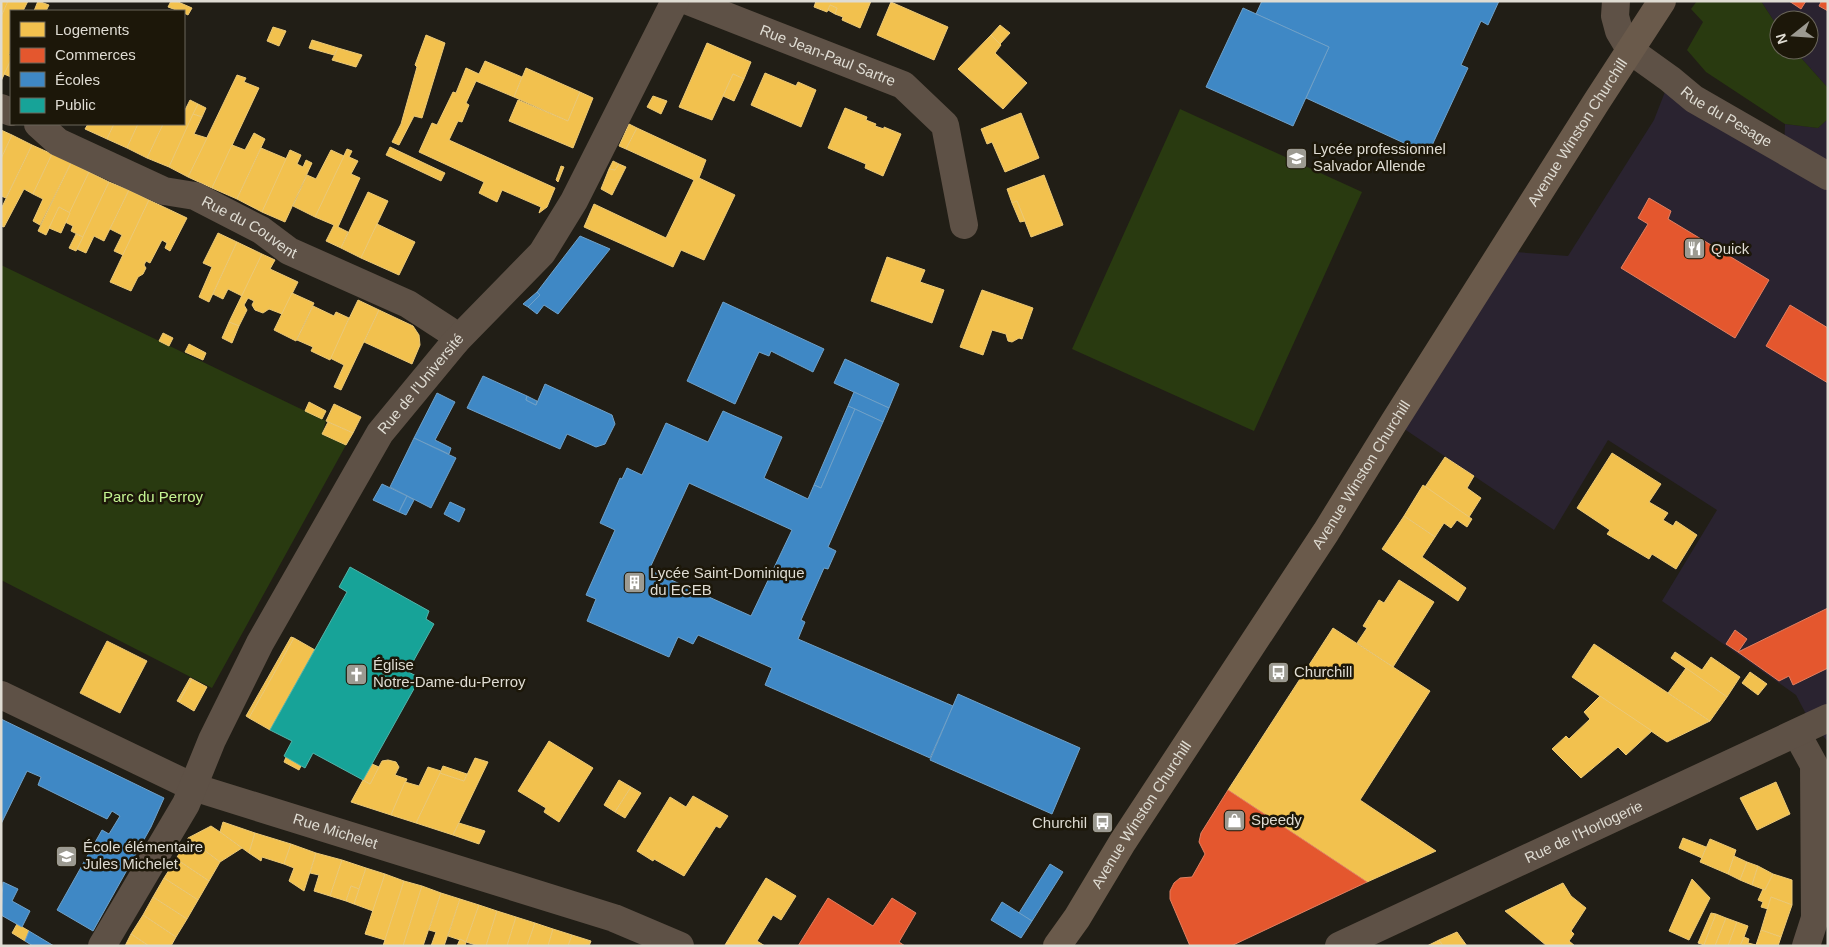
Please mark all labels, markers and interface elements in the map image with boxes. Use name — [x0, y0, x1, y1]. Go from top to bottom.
legend — [10, 10, 185, 125]
north arrow — [1769, 10, 1819, 60]
text: Logements — [55, 21, 129, 38]
street label: Rue Jean-Paul Sartre — [758, 21, 898, 89]
text: N — [1772, 32, 1791, 46]
text: Commerces — [55, 46, 136, 63]
street label: Avenue Winston Churchill — [1524, 55, 1630, 209]
text: Écoles — [55, 71, 100, 88]
street label: Rue du Pesage — [1677, 83, 1775, 150]
text: Public — [55, 96, 96, 113]
place label: Lycée professionnel Salvador Allende — [1313, 140, 1446, 174]
school or university icon: Lycée professionnel Salvador Allende — [1285, 146, 1309, 170]
street label: Rue du Couvent — [199, 192, 301, 262]
restaurant icon: Quick — [1683, 237, 1707, 261]
place label: Quick — [1711, 240, 1750, 257]
street label: Rue de l'Université — [374, 330, 467, 437]
street label: Avenue Winston Churchill — [1308, 397, 1413, 552]
park label: Parc du Perroy — [103, 488, 204, 505]
place label: Lycée Saint-Dominique du ECEB — [650, 564, 805, 598]
building icon: Lycée Saint-Dominique du ECEB — [622, 570, 646, 594]
place label: Église Notre-Dame-du-Perroy — [373, 656, 526, 690]
bus stop icon: Churchill — [1266, 660, 1290, 684]
church icon: Église Notre-Dame-du-Perroy — [345, 662, 369, 686]
place label: Churchill — [1294, 663, 1352, 680]
street label: Avenue Winston Churchill — [1088, 738, 1194, 891]
street label: Rue de l'Horlogerie — [1522, 797, 1645, 866]
shop icon: Speedy — [1223, 808, 1247, 832]
street label: Rue Michelet — [291, 810, 381, 852]
bus stop icon: Churchil — [1091, 811, 1115, 835]
place label: Speedy — [1251, 811, 1302, 828]
place label: Churchil — [1032, 814, 1087, 831]
place label: École élémentaire Jules Michelet — [83, 838, 203, 872]
school or university icon: École élémentaire Jules Michelet — [55, 844, 79, 868]

